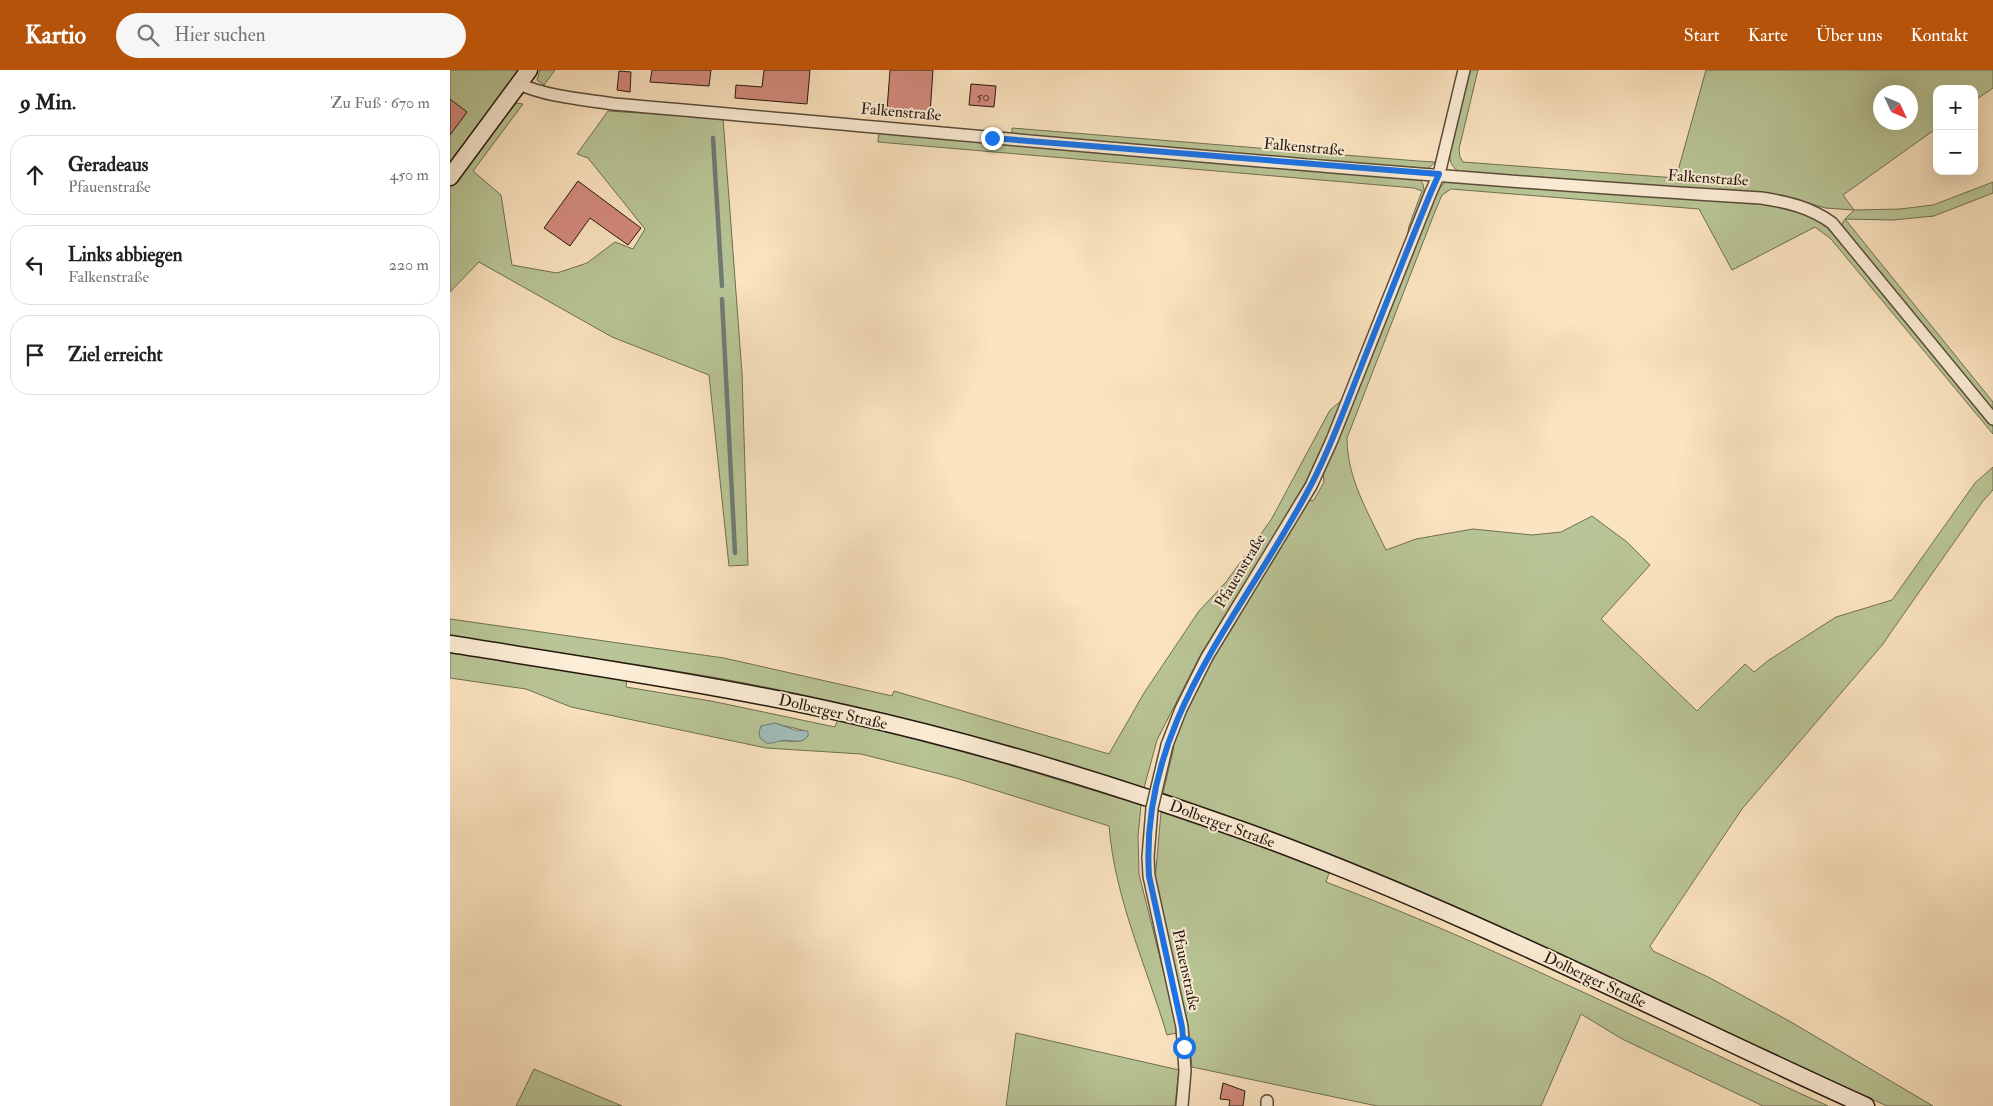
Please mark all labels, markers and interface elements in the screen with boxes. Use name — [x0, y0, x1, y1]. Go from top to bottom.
search box — [116, 13, 466, 58]
text: Kartio — [25, 20, 86, 51]
icon: search — [134, 21, 162, 49]
text: Hier suchen — [174, 23, 265, 47]
text: Start — [1684, 24, 1720, 47]
text: Karte — [1748, 24, 1788, 47]
text: Über uns — [1816, 24, 1882, 47]
text: Kontakt — [1910, 24, 1968, 47]
north arrow — [1873, 85, 1918, 130]
map controls — [1933, 85, 1978, 175]
button: + — [1933, 85, 1978, 130]
house number: 50 — [976, 88, 990, 105]
text: 9 Min. — [20, 89, 76, 116]
text: Zu Fuß · 670 m — [331, 93, 430, 113]
street label: Falkenstraße — [860, 99, 943, 126]
route end — [981, 127, 1004, 150]
button: − — [1933, 130, 1978, 175]
street label: Falkenstraße — [1263, 134, 1346, 161]
text: Geradeaus — [68, 153, 148, 177]
icon: ahead — [21, 161, 49, 189]
text: 450 m — [390, 165, 429, 185]
street label: Falkenstraße — [1667, 165, 1749, 191]
text: Pfauenstraße — [68, 177, 151, 197]
text: Links abbiegen — [68, 243, 182, 267]
icon: left — [21, 251, 49, 279]
text: 220 m — [389, 255, 429, 275]
text: Falkenstraße — [68, 267, 149, 287]
icon: arrive — [21, 341, 49, 369]
text: Ziel erreicht — [68, 343, 163, 367]
street label: Pfauenstraße — [1210, 530, 1270, 612]
street label: Dolberger Straße — [777, 690, 890, 734]
street label: Dolberger Straße — [1166, 796, 1278, 852]
street label: Pfauenstraße — [1168, 927, 1204, 1013]
street label: Dolberger Straße — [1540, 947, 1650, 1013]
route start — [1173, 1036, 1196, 1059]

